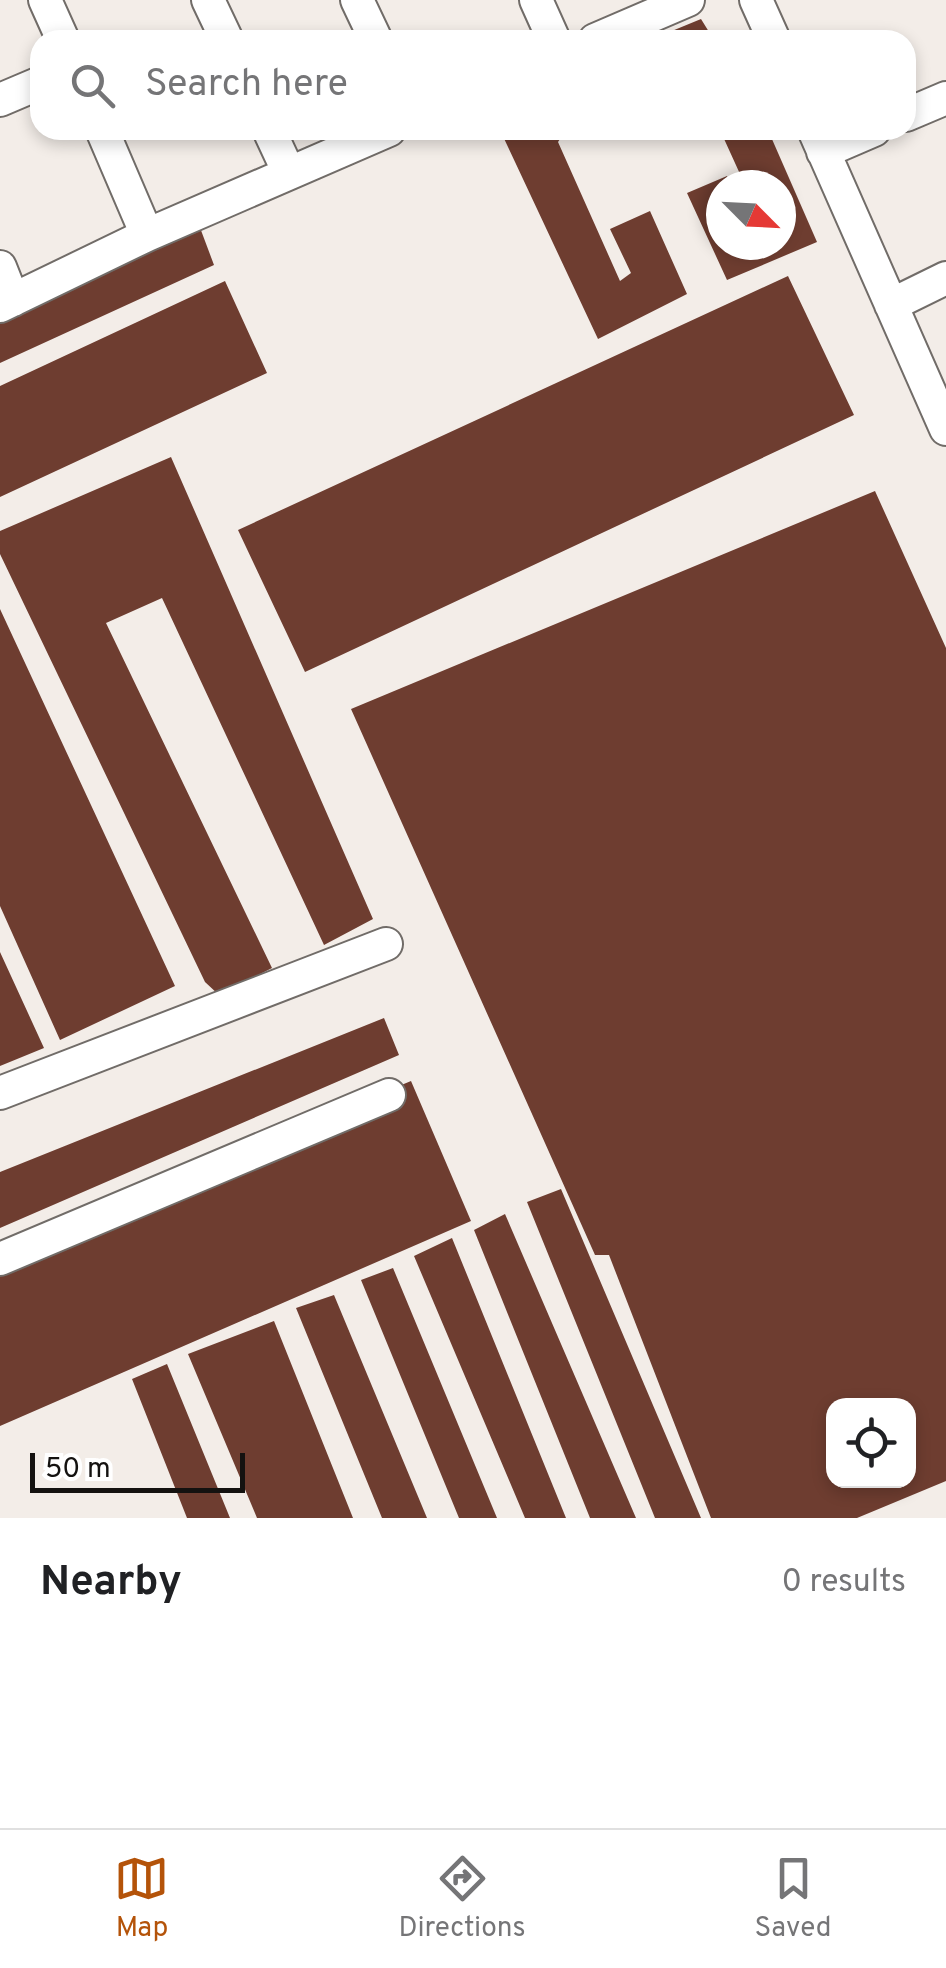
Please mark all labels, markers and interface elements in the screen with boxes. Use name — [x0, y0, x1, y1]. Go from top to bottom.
search box — [30, 30, 916, 140]
icon: search — [65, 58, 120, 113]
text: Search here — [145, 61, 348, 110]
north arrow — [706, 170, 796, 260]
map controls — [826, 1398, 916, 1488]
button: locate — [826, 1398, 916, 1488]
scale bar — [30, 1448, 245, 1492]
text: 50 m — [45, 1452, 111, 1488]
text: Nearby — [40, 1557, 182, 1610]
text: 0 results — [781, 1563, 906, 1603]
tab: Map — [114, 1851, 169, 1947]
tab: Directions — [398, 1851, 526, 1947]
tab: Saved — [755, 1851, 832, 1947]

